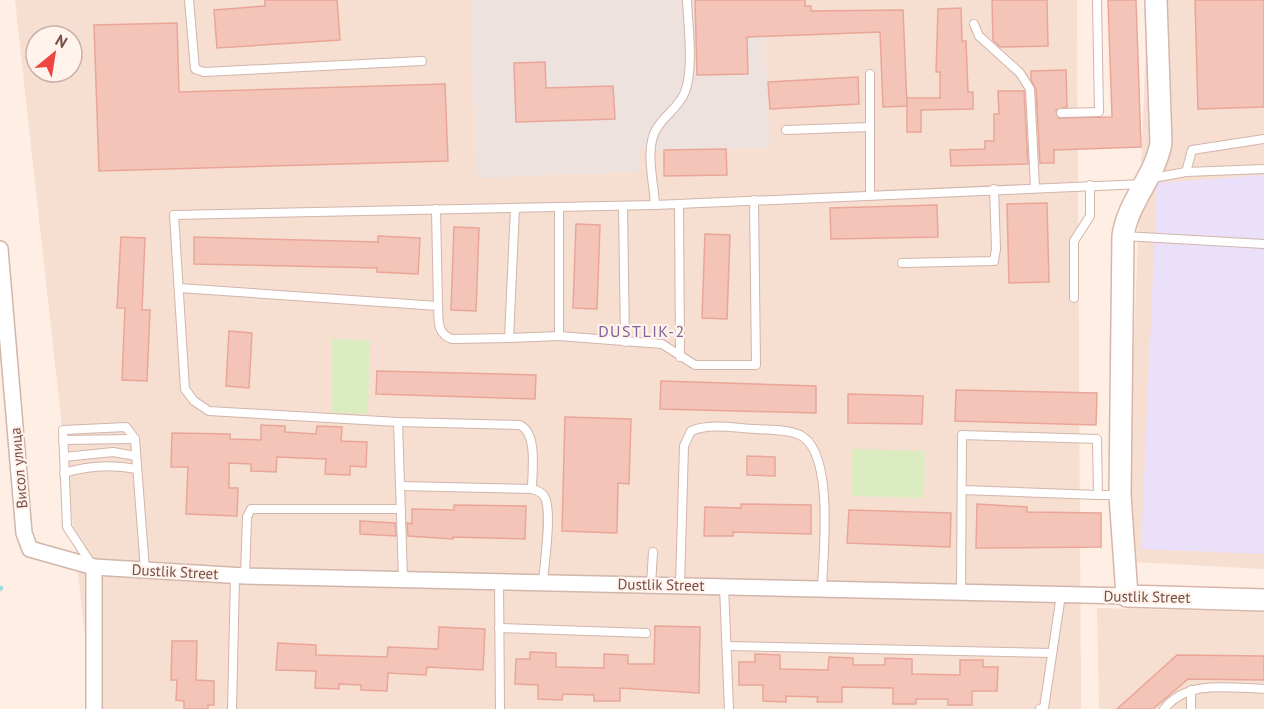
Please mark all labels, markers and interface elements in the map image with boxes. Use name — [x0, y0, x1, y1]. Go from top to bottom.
north arrow — [24, 24, 84, 84]
text: N — [52, 30, 71, 52]
district label: DUSTLIK-2 — [598, 321, 686, 341]
street label: Висол улица — [6, 427, 31, 509]
street label: Dustlik Street — [131, 560, 219, 583]
street label: Dustlik Street — [617, 574, 705, 595]
street label: Dustlik Street — [1103, 586, 1191, 607]

